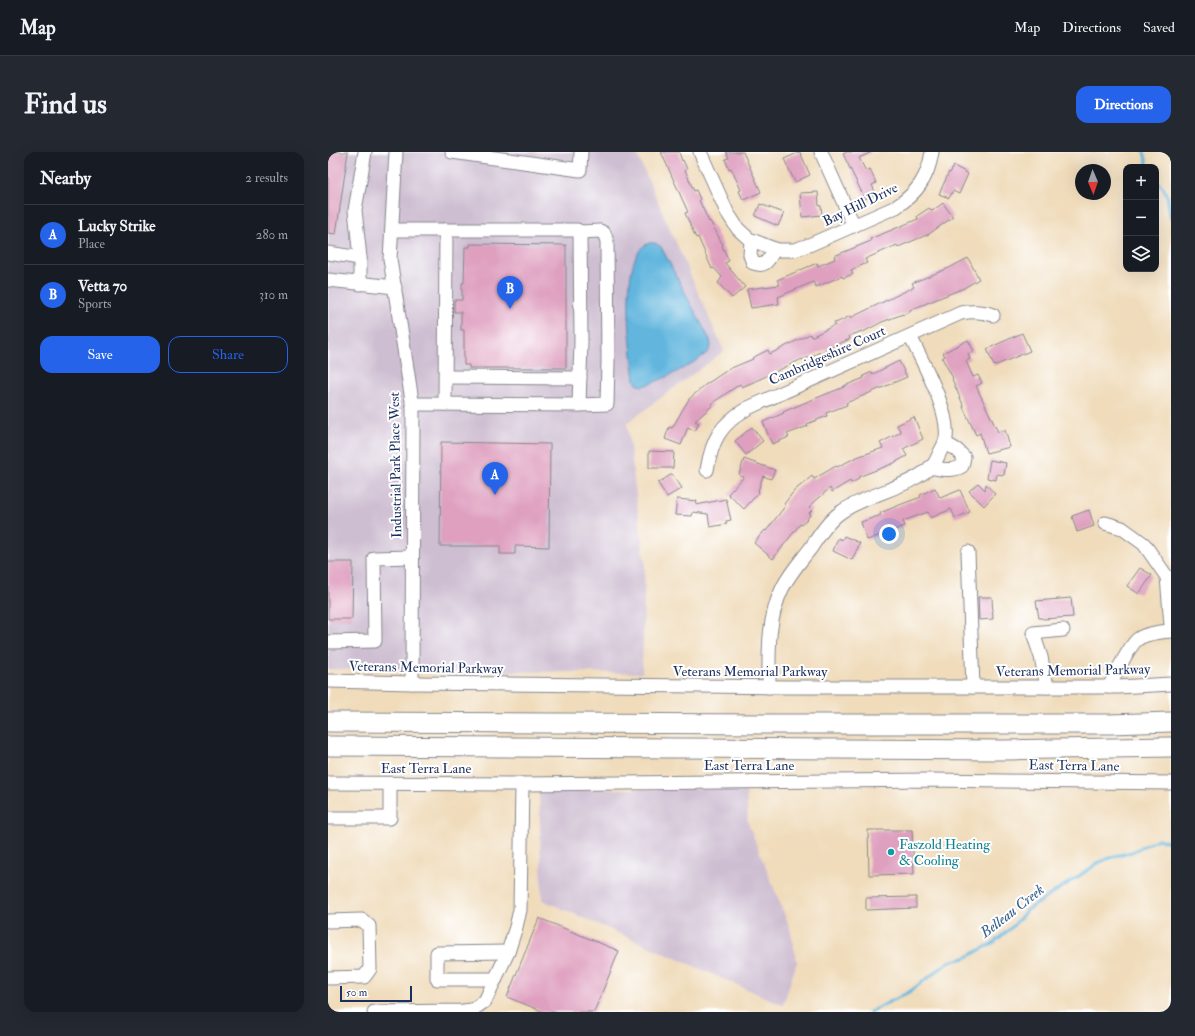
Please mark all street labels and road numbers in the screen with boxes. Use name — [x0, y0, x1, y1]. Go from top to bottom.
street label: Bay Hill Drive — [820, 179, 901, 231]
street label: Cambridgeshire Court — [766, 322, 889, 389]
street label: Industrial Park Place West — [386, 391, 405, 538]
street label: Veterans Memorial Parkway — [349, 658, 504, 678]
street label: Veterans Memorial Parkway — [996, 661, 1151, 681]
street label: Veterans Memorial Parkway — [673, 663, 828, 681]
street label: East Terra Lane — [1028, 756, 1120, 775]
street label: East Terra Lane — [704, 757, 794, 774]
street label: East Terra Lane — [381, 760, 471, 777]

